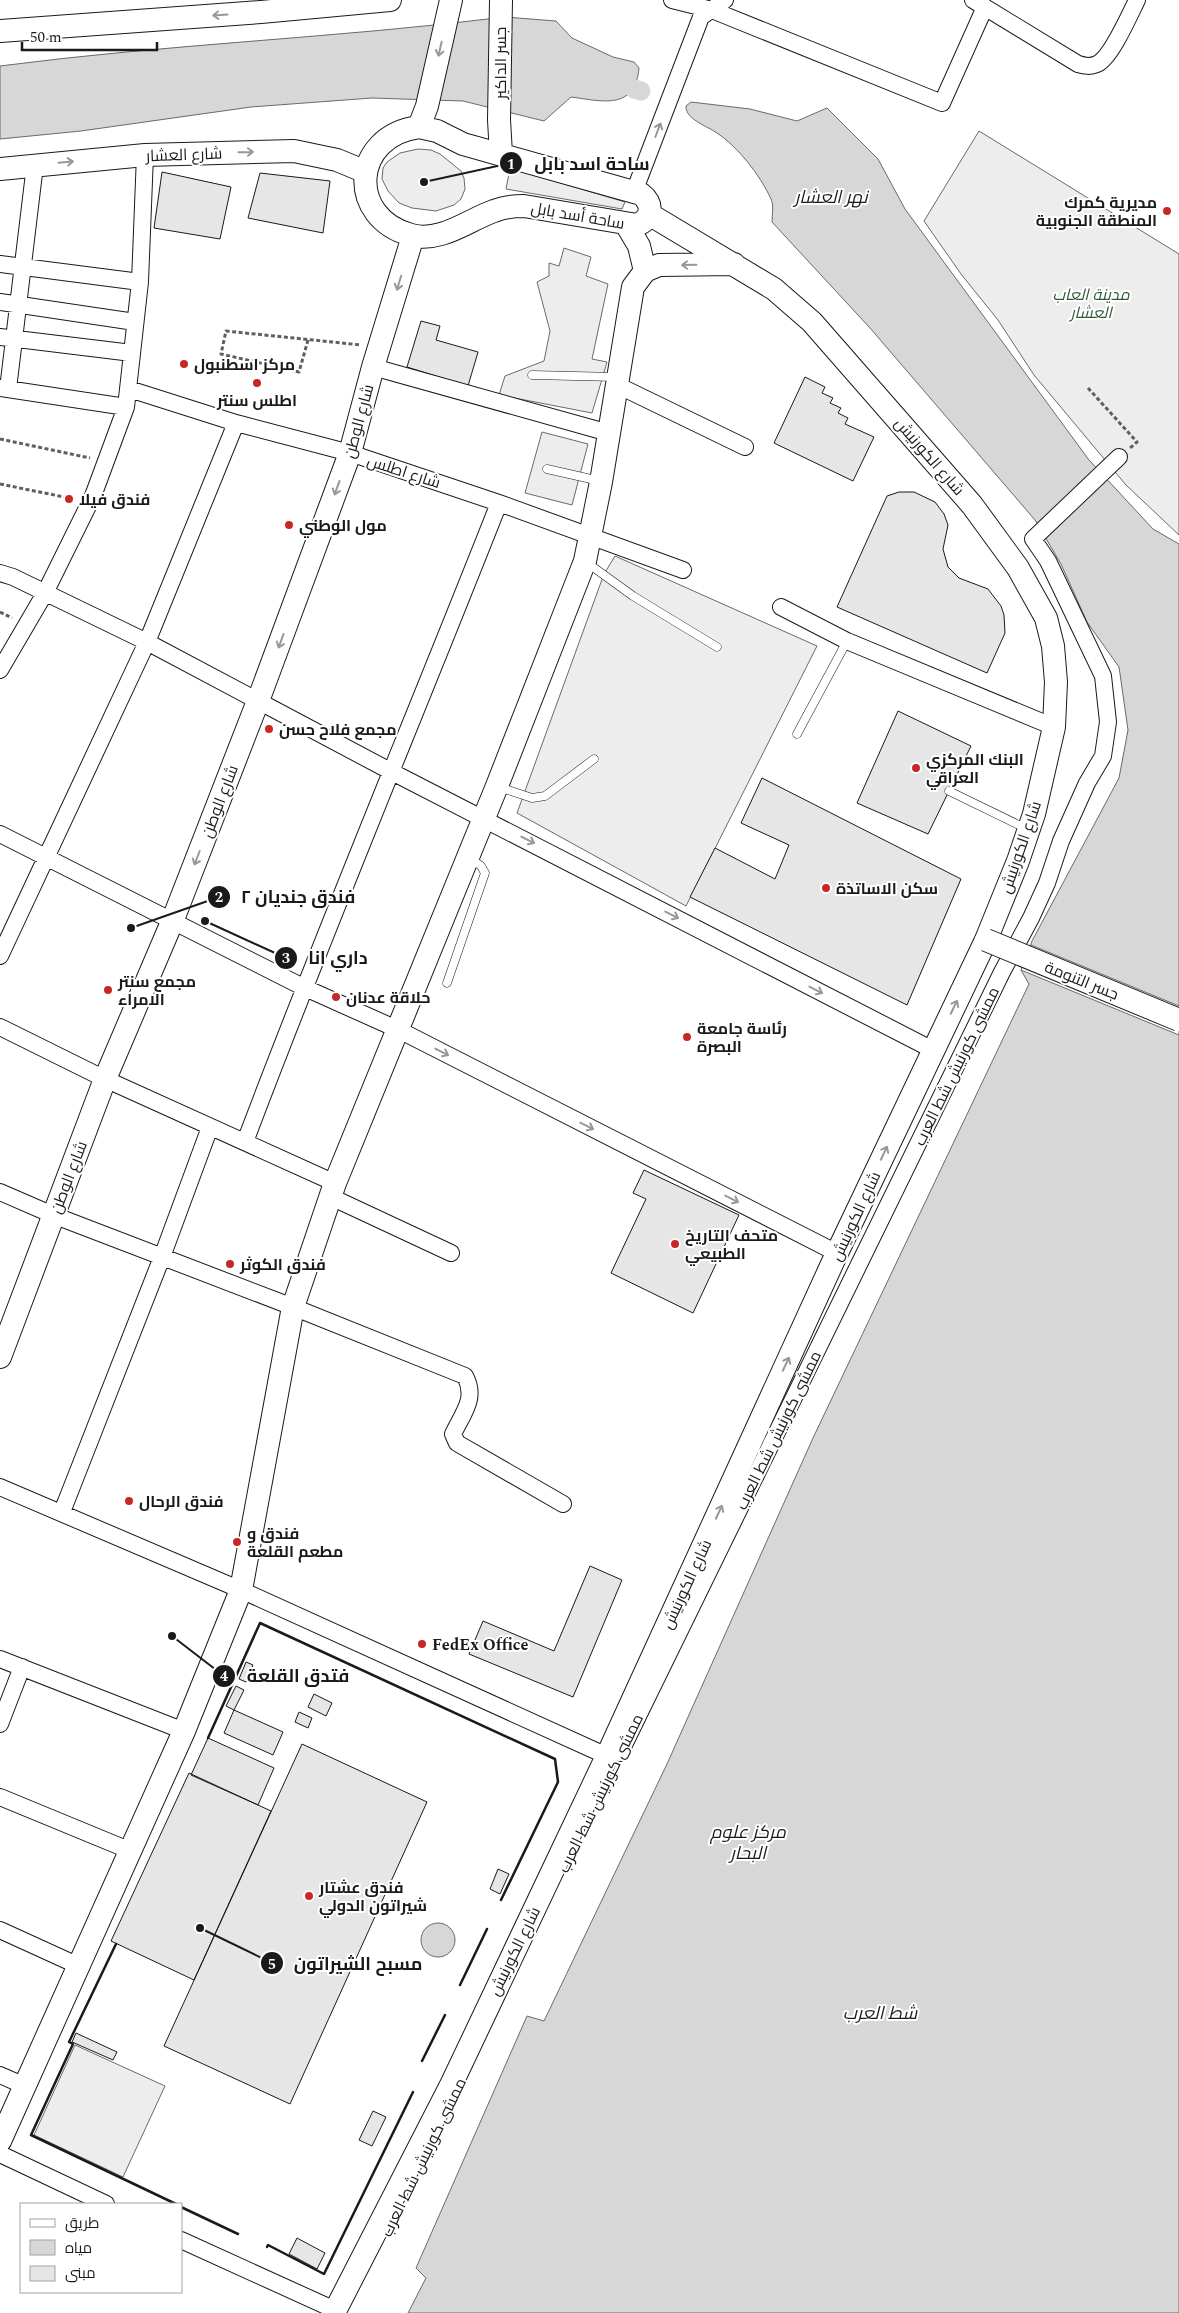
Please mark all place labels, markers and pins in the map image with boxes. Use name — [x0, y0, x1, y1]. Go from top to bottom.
callout: ساحة اسد بابل — [499, 147, 659, 180]
place label: مديرية كمرك المنطقة الجنوبية — [1036, 191, 1157, 233]
marker: مديرية كمرك المنطقة الجنوبية — [1161, 205, 1173, 217]
place label: مركز اسطنبول — [194, 353, 295, 377]
marker: مركز اسطنبول — [178, 358, 190, 370]
marker: اطلس سنتر — [251, 377, 263, 389]
place label: اطلس سنتر — [216, 389, 297, 413]
place label: فندق فيلا — [79, 488, 150, 512]
marker: فندق فيلا — [63, 493, 75, 505]
place label: مول الوطني — [299, 514, 387, 538]
marker: مول الوطني — [283, 519, 295, 531]
place label: مجمع فلاح حسن — [279, 718, 397, 742]
marker: مجمع فلاح حسن — [263, 723, 275, 735]
place label: البنك المركزي العراقي — [926, 748, 1024, 790]
marker: البنك المركزي العراقي — [910, 762, 922, 774]
place label: سكن الاساتذة — [836, 877, 938, 901]
callout: فندق جنديان ٢ — [206, 880, 366, 913]
marker: سكن الاساتذة — [820, 882, 832, 894]
callout: داري انا — [274, 942, 378, 975]
place label: مجمع سنتر الامراء — [117, 970, 196, 1012]
marker: مجمع سنتر الامراء — [102, 984, 114, 996]
place label: حلاقة عدنان — [346, 986, 430, 1010]
marker: حلاقة عدنان — [330, 991, 342, 1003]
place label: رئاسة جامعة البصرة — [697, 1017, 787, 1059]
marker: رئاسة جامعة البصرة — [681, 1031, 693, 1043]
place label: متحف التاريخ الطبيعي — [685, 1224, 778, 1266]
marker: متحف التاريخ الطبيعي — [669, 1238, 681, 1250]
place label: فندق الكوثر — [239, 1253, 326, 1277]
marker: فندق الكوثر — [224, 1258, 236, 1270]
place label: فندق الرحال — [139, 1490, 224, 1514]
marker: فندق الرحال — [123, 1495, 135, 1507]
place label: فندق و مطعم القلعة — [247, 1522, 343, 1564]
marker: فندق و مطعم القلعة — [231, 1536, 243, 1548]
place label: FedEx Office — [432, 1633, 528, 1657]
marker: FedEx Office — [416, 1638, 428, 1650]
callout: فتدق القلعة — [212, 1659, 359, 1692]
place label: فندق عشتار شيراتون الدولي — [318, 1876, 427, 1918]
marker: فندق عشتار شيراتون الدولي — [303, 1890, 315, 1902]
callout: مسبح الشيراتون — [259, 1947, 433, 1980]

